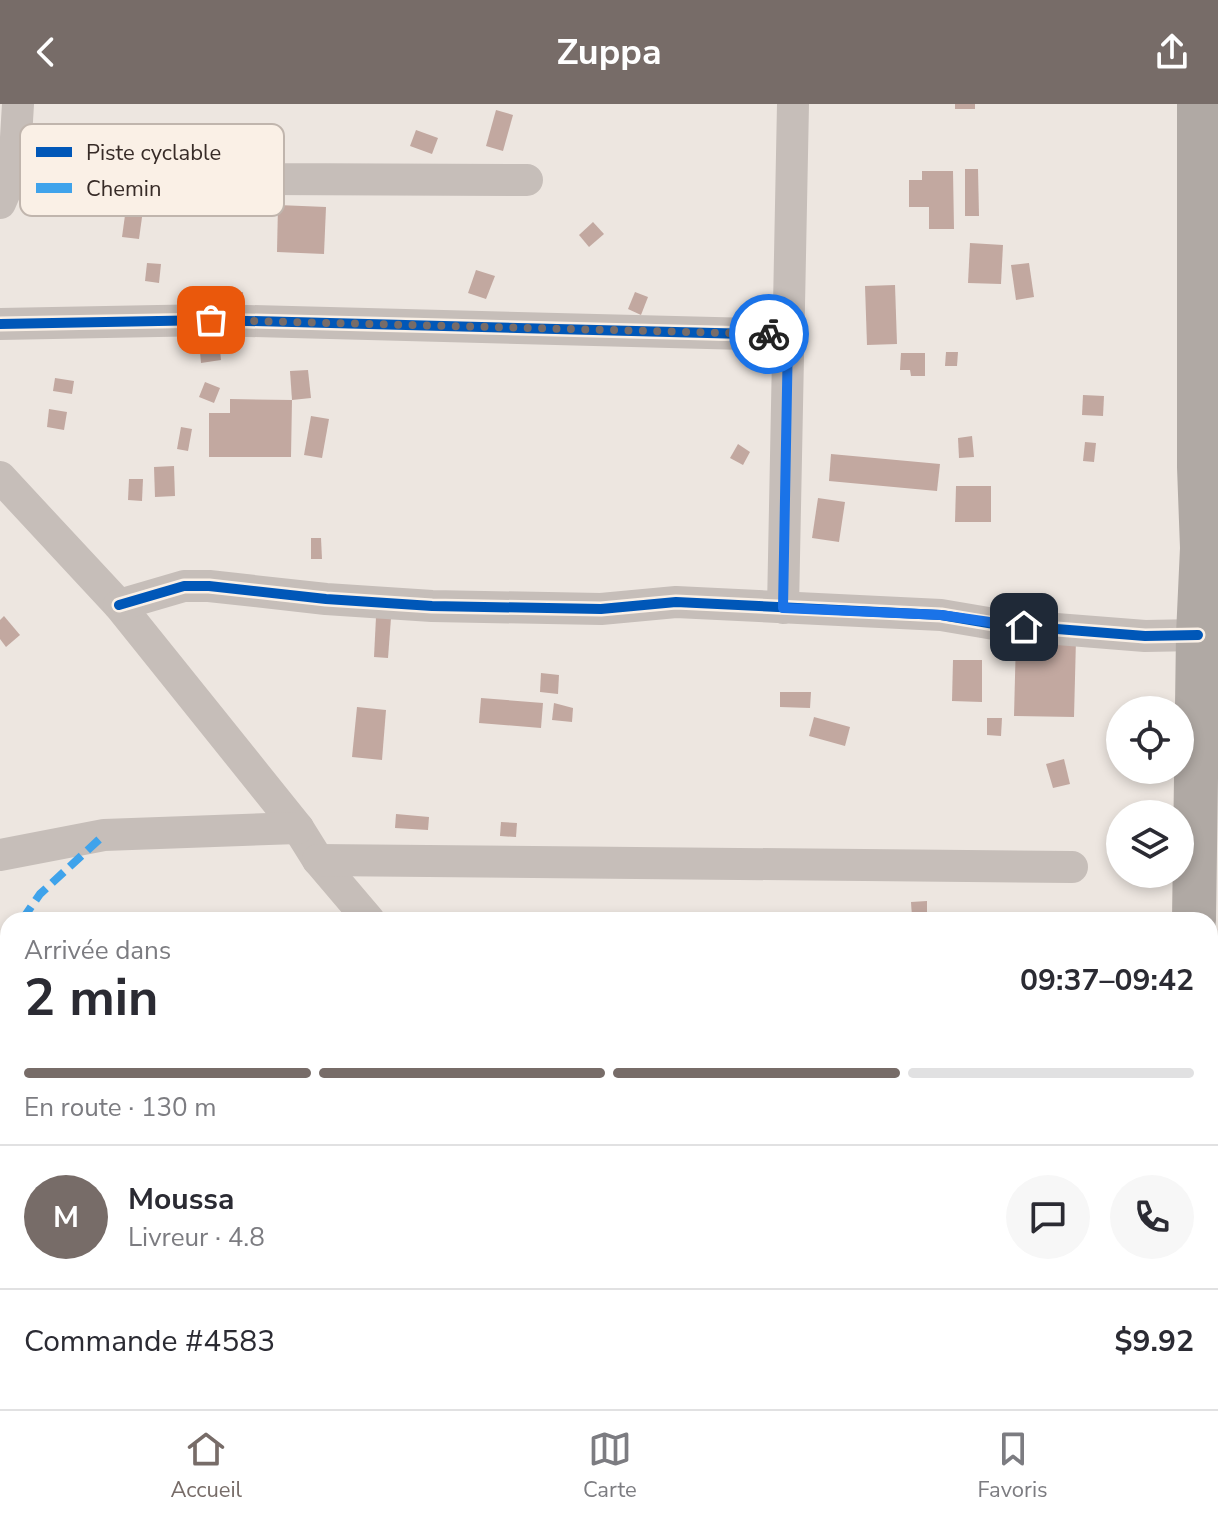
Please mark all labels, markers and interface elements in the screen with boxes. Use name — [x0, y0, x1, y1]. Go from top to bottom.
text: Zuppa — [556, 28, 662, 77]
icon: back — [24, 30, 68, 74]
icon: share — [1150, 30, 1194, 74]
legend — [20, 124, 284, 216]
text: Piste cyclable — [86, 138, 221, 168]
text: Chemin — [86, 174, 161, 204]
pin — [177, 286, 245, 354]
courier — [729, 294, 809, 374]
icon: bag — [189, 298, 233, 342]
icon: bike — [747, 312, 791, 356]
pin — [990, 593, 1058, 661]
icon: home — [1002, 605, 1046, 649]
map controls — [1106, 696, 1194, 888]
button: locate — [1106, 696, 1194, 784]
button: layers — [1106, 800, 1194, 888]
text: Arrivée dans — [24, 933, 171, 968]
text: 09:37–09:42 — [1020, 960, 1194, 1001]
text: 2 min — [24, 962, 159, 1033]
text: En route · 130 m — [24, 1090, 217, 1125]
button: chat — [1006, 1175, 1090, 1259]
button: phone — [1110, 1175, 1194, 1259]
text: Moussa — [128, 1179, 234, 1220]
text: M — [53, 1197, 79, 1238]
text: Livreur · 4.8 — [128, 1220, 265, 1255]
text: Commande #4583 — [24, 1321, 275, 1362]
text: $9.92 — [1115, 1321, 1194, 1362]
tab: Accueil — [170, 1427, 242, 1505]
tab: Carte — [583, 1427, 637, 1505]
tab: Favoris — [977, 1427, 1048, 1505]

